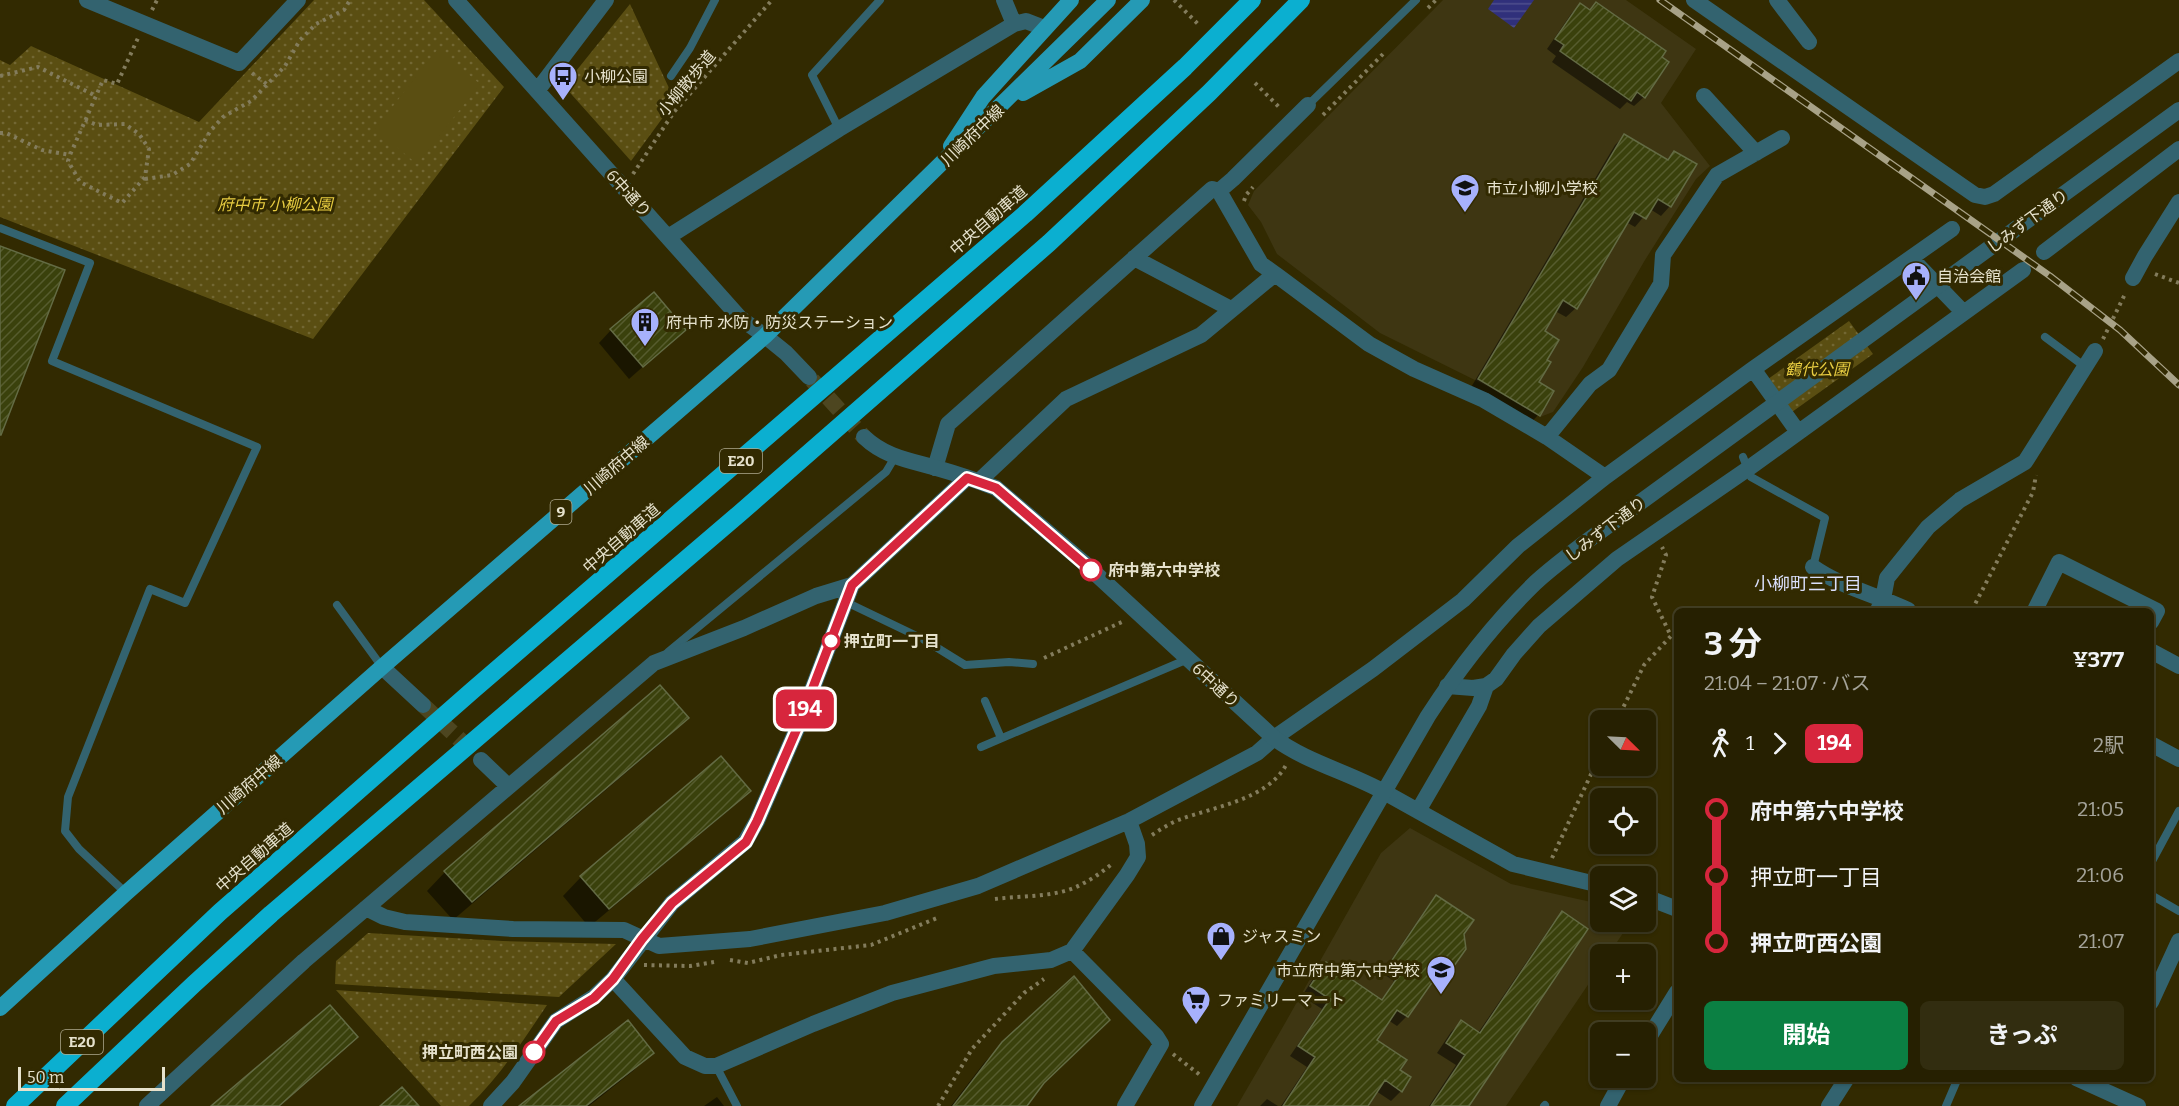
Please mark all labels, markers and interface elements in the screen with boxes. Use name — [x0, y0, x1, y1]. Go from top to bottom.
street label: 小柳散歩道 — [653, 47, 719, 120]
bus stop icon: 小柳公園 — [547, 60, 579, 102]
place label: 小柳公園 — [584, 67, 648, 86]
street label: 川崎府中線 — [937, 101, 1008, 170]
street label: 6中通り — [602, 166, 655, 221]
school or university icon: 市立小柳小学校 — [1449, 172, 1481, 214]
place label: 市立小柳小学校 — [1486, 179, 1598, 198]
street label: 中央自動車道 — [946, 182, 1031, 259]
street label: しみず下通り — [1983, 186, 2072, 257]
park label: 府中市 小柳公園 — [217, 195, 335, 214]
public building icon: 自治会館 — [1900, 260, 1932, 302]
place label: 自治会館 — [1937, 267, 2001, 286]
building icon: 府中市 水防・防災ステーション — [629, 306, 661, 348]
place label: 府中市 水防・防災ステーション — [666, 313, 893, 332]
park label: 鶴代公園 — [1785, 360, 1851, 379]
street label: 川崎府中線 — [580, 432, 653, 499]
road number: E20 — [720, 449, 762, 473]
street label: しみず下通り — [1561, 493, 1649, 566]
road number: 9 — [550, 500, 572, 524]
street label: 中央自動車道 — [579, 500, 664, 577]
marker: 府中第六中学校 — [1080, 559, 1102, 581]
place label: 府中第六中学校 — [1108, 561, 1220, 580]
district label: 小柳町三丁目 — [1754, 573, 1862, 595]
text: 3 分 — [1704, 624, 1762, 664]
marker: 押立町一丁目 — [822, 632, 840, 650]
place label: 押立町一丁目 — [844, 632, 940, 651]
text: ¥377 — [2073, 646, 2124, 673]
street label: 6中通り — [1188, 659, 1243, 712]
text: 21:04 – 21:07 · バス — [1704, 671, 1870, 695]
line badge: 194 — [770, 690, 840, 728]
text: 194 — [788, 696, 822, 722]
north arrow — [1590, 710, 1656, 776]
map controls — [1590, 710, 1656, 1088]
icon: walk — [1704, 727, 1737, 760]
icon: forward — [1763, 727, 1796, 760]
text: 194 — [1817, 730, 1851, 756]
text: 1 — [1746, 731, 1754, 755]
text: 2駅 — [2093, 733, 2124, 757]
street label: 川崎府中線 — [213, 751, 286, 818]
button: locate — [1590, 788, 1656, 854]
text: 21:05 — [2077, 797, 2124, 821]
text: 府中第六中学校 — [1750, 798, 1904, 825]
street label: 中央自動車道 — [212, 819, 297, 896]
text: 21:06 — [2076, 863, 2124, 887]
text: 押立町一丁目 — [1750, 864, 1882, 891]
button: layers — [1590, 866, 1656, 932]
shop icon: ジャスミン — [1205, 920, 1237, 962]
place label: ジャスミン — [1242, 927, 1321, 946]
text: 21:07 — [2078, 929, 2124, 953]
text: 押立町西公園 — [1750, 930, 1882, 957]
button: + — [1590, 944, 1656, 1010]
school or university icon: 市立府中第六中学校 — [1425, 954, 1457, 996]
place label: 市立府中第六中学校 — [1276, 961, 1420, 980]
supermarket icon: ファミリーマート — [1180, 984, 1212, 1026]
place label: ファミリーマート — [1217, 991, 1345, 1010]
button: 開始 — [1704, 1001, 1908, 1070]
button: きっぷ — [1920, 1001, 2124, 1070]
button: − — [1590, 1022, 1656, 1088]
road number: E20 — [61, 1030, 103, 1054]
marker: 押立町西公園 — [523, 1041, 545, 1063]
place label: 押立町西公園 — [422, 1043, 518, 1062]
scale bar — [18, 1064, 165, 1092]
text: 50 m — [27, 1068, 64, 1087]

